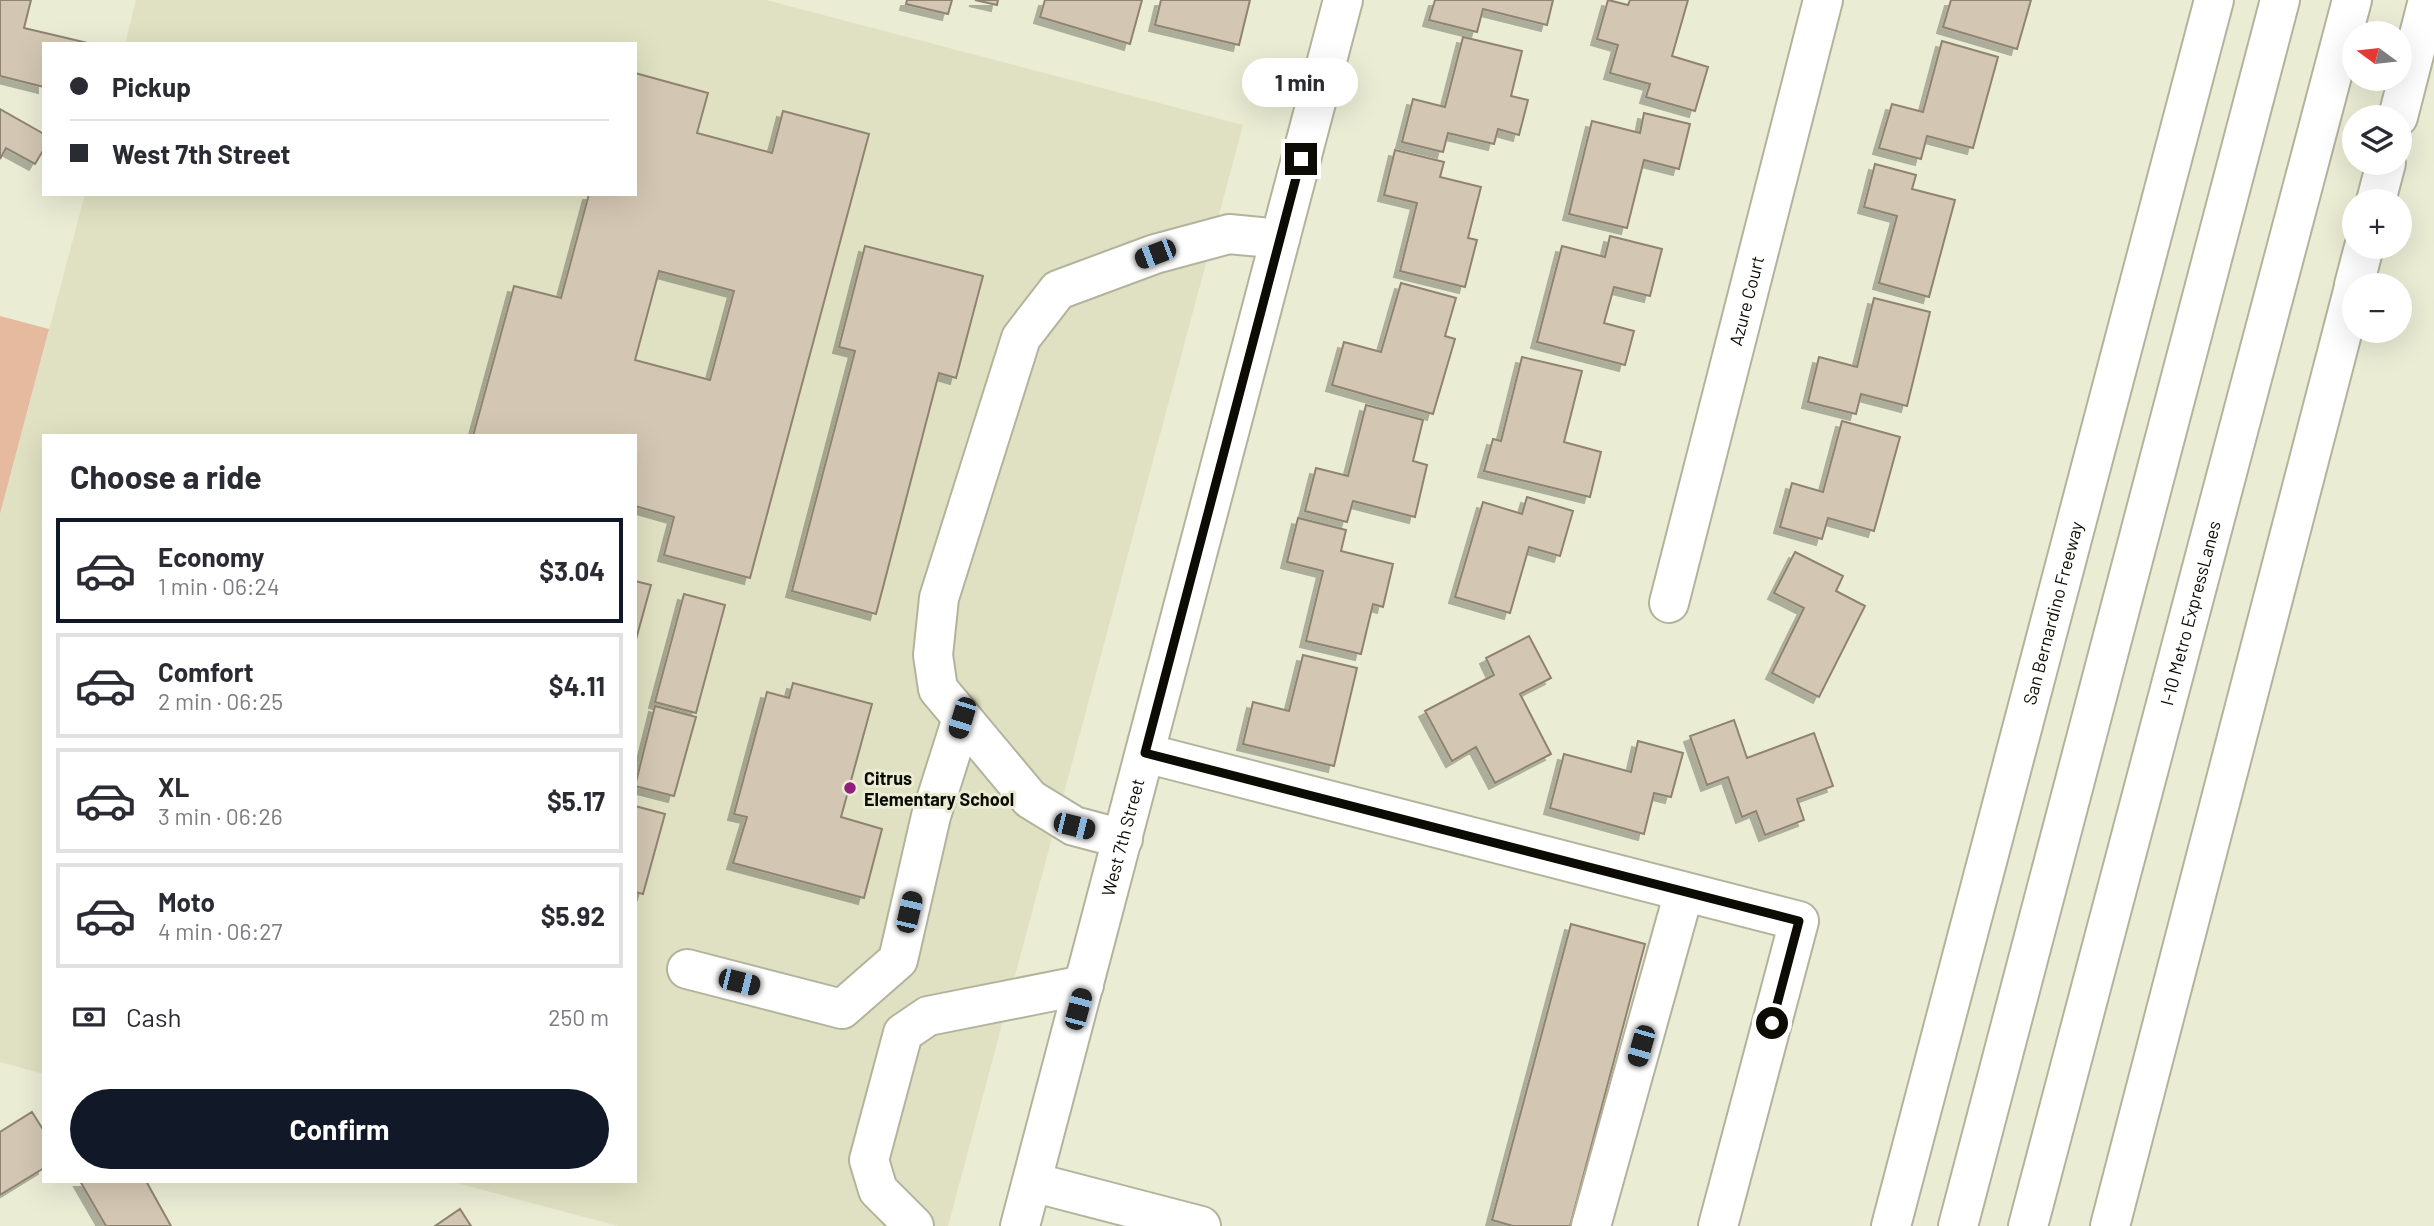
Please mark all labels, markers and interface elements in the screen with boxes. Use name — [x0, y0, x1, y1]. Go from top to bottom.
north arrow — [2342, 21, 2412, 91]
map controls — [2342, 21, 2412, 343]
callout: 1 min — [1243, 58, 1359, 106]
text: 1 min — [1275, 68, 1325, 96]
text: Pickup — [112, 71, 191, 102]
button: layers — [2342, 105, 2412, 175]
text: West 7th Street — [112, 138, 290, 169]
route end — [1285, 143, 1317, 175]
button: + — [2342, 189, 2412, 259]
car — [1132, 237, 1179, 271]
street label: Azure Court — [1724, 253, 1768, 348]
button: − — [2342, 273, 2412, 343]
text: Choose a ride — [70, 457, 262, 495]
street label: I-10 Metro ExpressLanes — [2155, 518, 2225, 708]
street label: San Bernardino Freeway — [2018, 519, 2087, 707]
icon: car — [74, 539, 137, 602]
text: Economy — [158, 541, 264, 572]
text: $3.04 — [539, 555, 605, 586]
text: 1 min · 06:24 — [158, 572, 280, 600]
icon: car — [74, 654, 137, 717]
text: Comfort — [158, 656, 254, 687]
text: $4.11 — [549, 670, 605, 701]
text: 2 min · 06:25 — [158, 687, 283, 715]
car — [946, 695, 979, 741]
place label: Citrus Elementary School — [864, 767, 1014, 810]
icon: car — [74, 769, 137, 832]
text: XL — [158, 771, 189, 802]
street label: West 7th Street — [1096, 776, 1148, 898]
marker: Citrus Elementary School — [842, 780, 858, 796]
text: $5.17 — [547, 785, 605, 816]
text: 3 min · 06:26 — [158, 802, 283, 830]
car — [1052, 811, 1097, 841]
icon: car — [74, 884, 137, 947]
text: Moto — [158, 886, 215, 917]
car — [895, 889, 924, 935]
text: $5.92 — [541, 900, 605, 931]
text: 4 min · 06:27 — [158, 917, 282, 945]
car — [717, 967, 762, 997]
car — [1063, 986, 1094, 1032]
icon: cash — [70, 998, 108, 1036]
text: Cash — [126, 1001, 181, 1032]
text: 250 m — [548, 1003, 609, 1031]
route start — [1756, 1007, 1788, 1039]
car — [1626, 1023, 1657, 1069]
button: Confirm — [70, 1089, 609, 1169]

